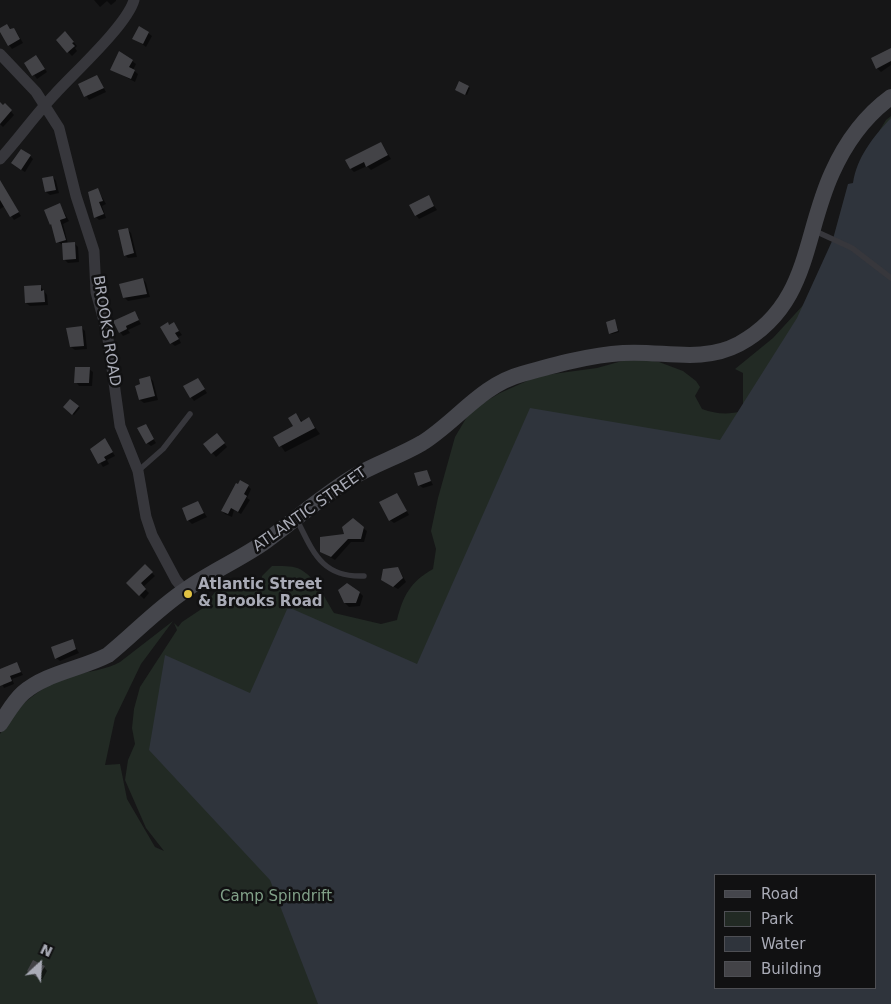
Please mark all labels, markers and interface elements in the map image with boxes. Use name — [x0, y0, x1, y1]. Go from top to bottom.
street label: BROOKS ROAD — [88, 274, 124, 388]
street label: ATLANTIC STREET — [250, 464, 370, 556]
place label: Atlantic Street & Brooks Road — [198, 576, 323, 611]
marker: Atlantic Street & Brooks Road — [182, 588, 194, 600]
legend — [714, 874, 876, 989]
text: Road — [761, 885, 799, 903]
park label: Camp Spindrift — [220, 888, 332, 906]
text: Park — [761, 910, 793, 928]
text: Water — [761, 935, 805, 953]
north arrow — [15, 939, 65, 989]
text: N — [38, 941, 55, 960]
text: Building — [761, 960, 822, 978]

